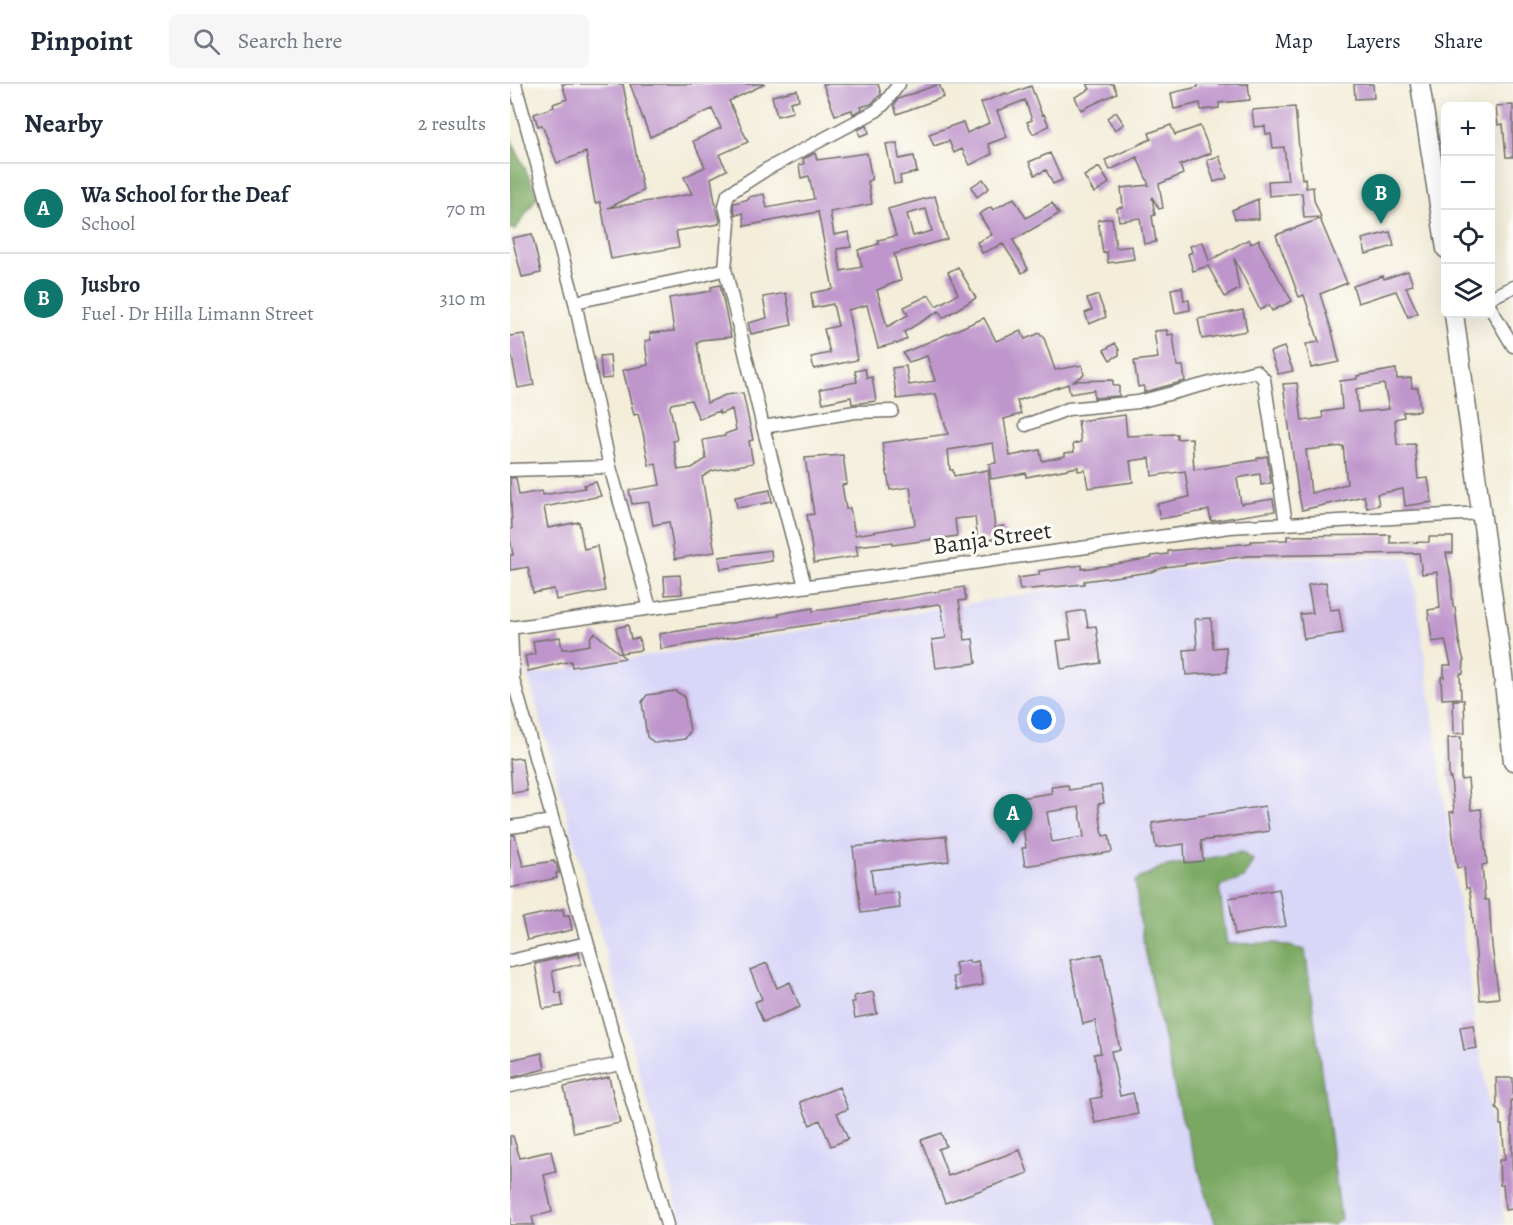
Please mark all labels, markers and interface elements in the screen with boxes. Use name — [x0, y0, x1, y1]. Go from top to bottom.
search box — [169, 14, 589, 68]
text: Pinpoint — [30, 22, 133, 60]
icon: search — [190, 25, 223, 58]
text: Search here — [238, 26, 342, 56]
text: Map — [1274, 27, 1313, 55]
text: Layers — [1346, 27, 1401, 55]
text: Share — [1434, 27, 1483, 55]
map controls — [1441, 102, 1495, 318]
button: + — [1441, 102, 1495, 156]
text: Nearby — [24, 106, 103, 141]
text: 2 results — [418, 110, 486, 137]
button: − — [1441, 156, 1495, 210]
pin: B — [1362, 174, 1400, 224]
text: Wa School for the Deaf — [81, 180, 288, 210]
text: A — [37, 195, 50, 222]
text: 70 m — [446, 195, 486, 222]
text: School — [81, 210, 135, 237]
button: locate — [1441, 210, 1495, 264]
button: layers — [1441, 264, 1495, 318]
text: Jusbro — [81, 270, 140, 300]
text: B — [37, 285, 50, 312]
text: 310 m — [440, 285, 486, 312]
text: Fuel · Dr Hilla Limann Street — [81, 300, 314, 327]
street label: Banja Street — [931, 514, 1054, 562]
your location — [1027, 705, 1056, 734]
pin: A — [994, 794, 1032, 844]

